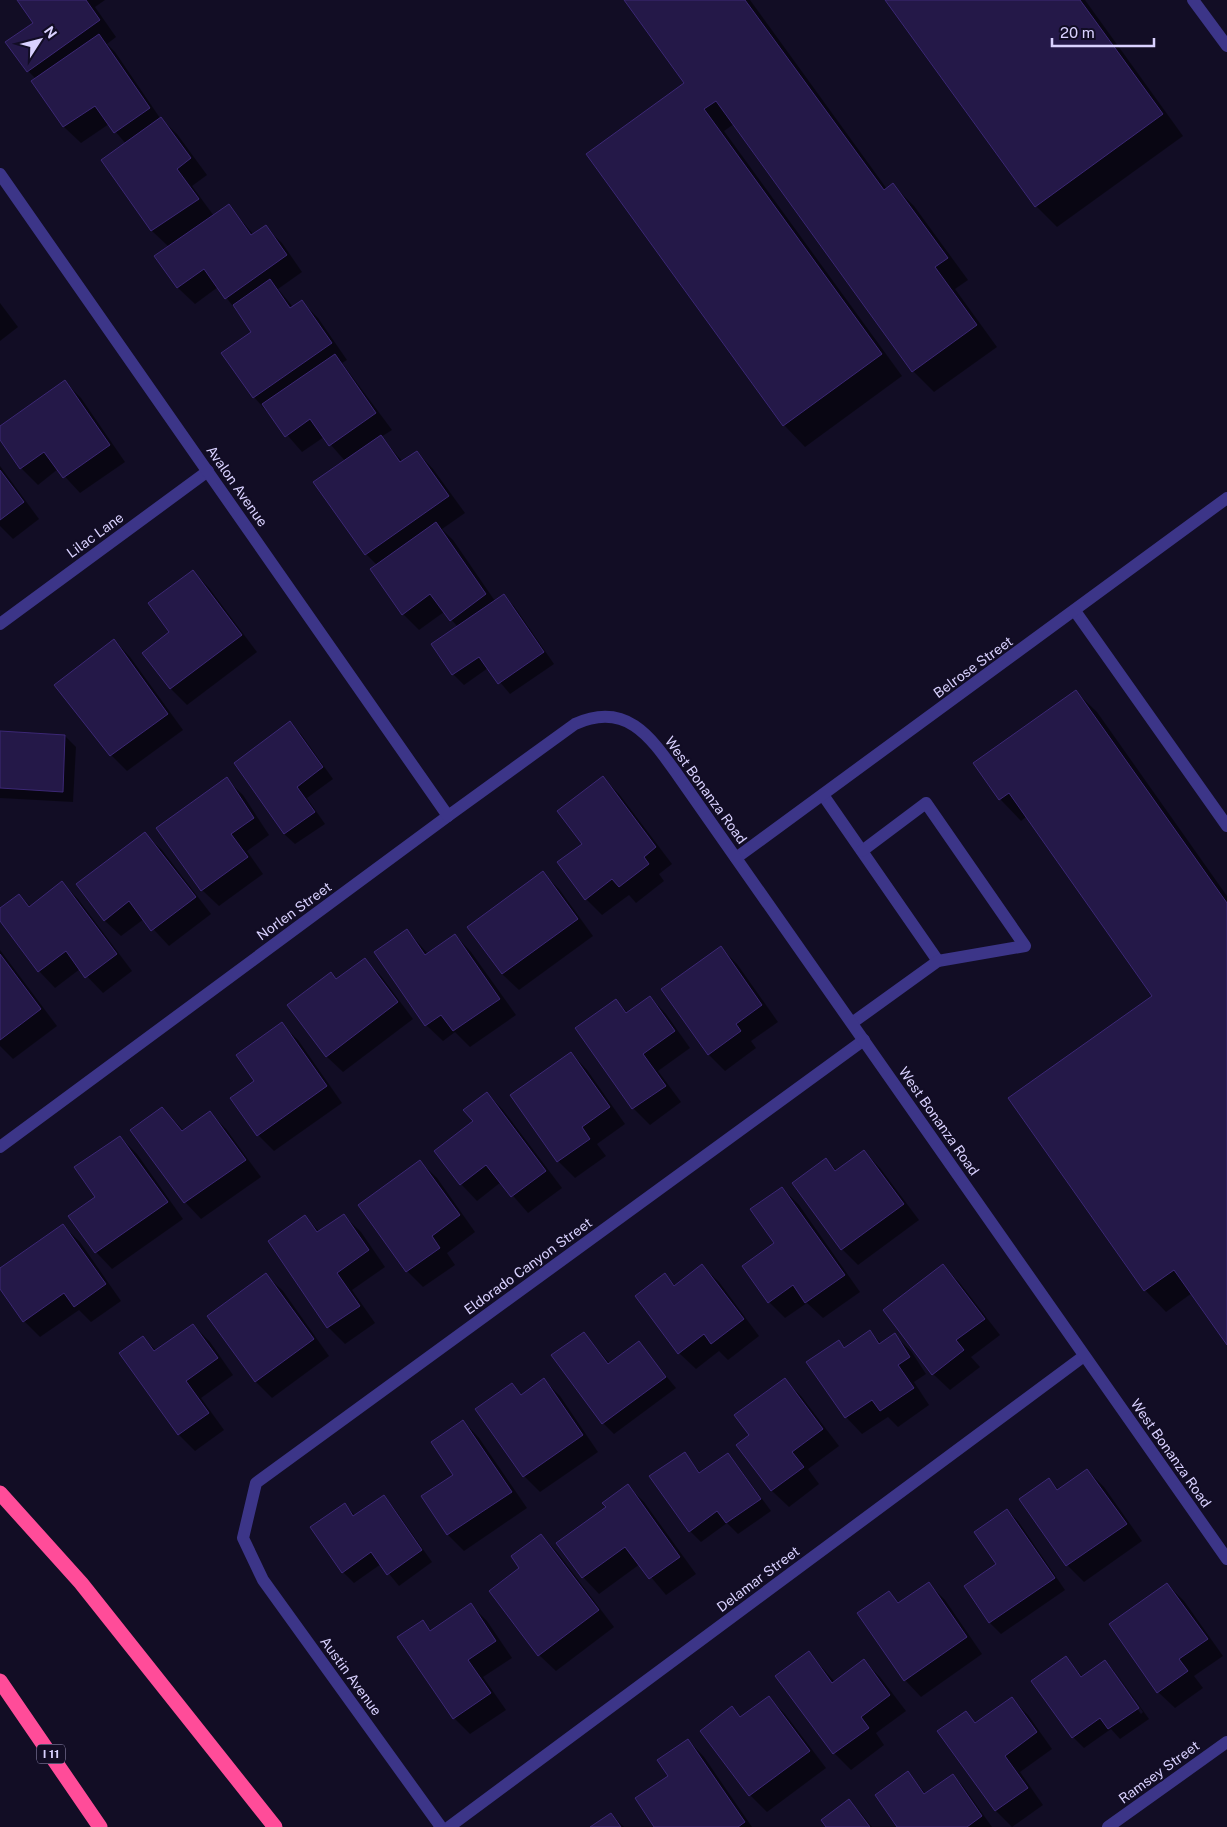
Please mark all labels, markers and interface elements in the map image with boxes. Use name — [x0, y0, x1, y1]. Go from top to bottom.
north arrow — [15, 15, 65, 65]
scale bar — [1052, 15, 1154, 47]
text: N — [41, 23, 60, 41]
text: 20 m — [1060, 24, 1095, 41]
street label: Avalon Avenue — [203, 442, 271, 530]
street label: Lilac Lane — [64, 509, 126, 561]
street label: Belrose Street — [930, 633, 1016, 701]
street label: West Bonanza Road — [662, 733, 750, 847]
street label: Norlen Street — [254, 879, 334, 943]
street label: West Bonanza Road — [896, 1064, 982, 1178]
street label: Eldorado Canyon Street — [461, 1214, 595, 1318]
street label: West Bonanza Road — [1128, 1396, 1214, 1510]
street label: Delamar Street — [714, 1543, 802, 1615]
street label: Austin Avenue — [317, 1633, 385, 1719]
street label: Ramsey Street — [1116, 1737, 1202, 1807]
road number: I 11 — [37, 1745, 65, 1764]

